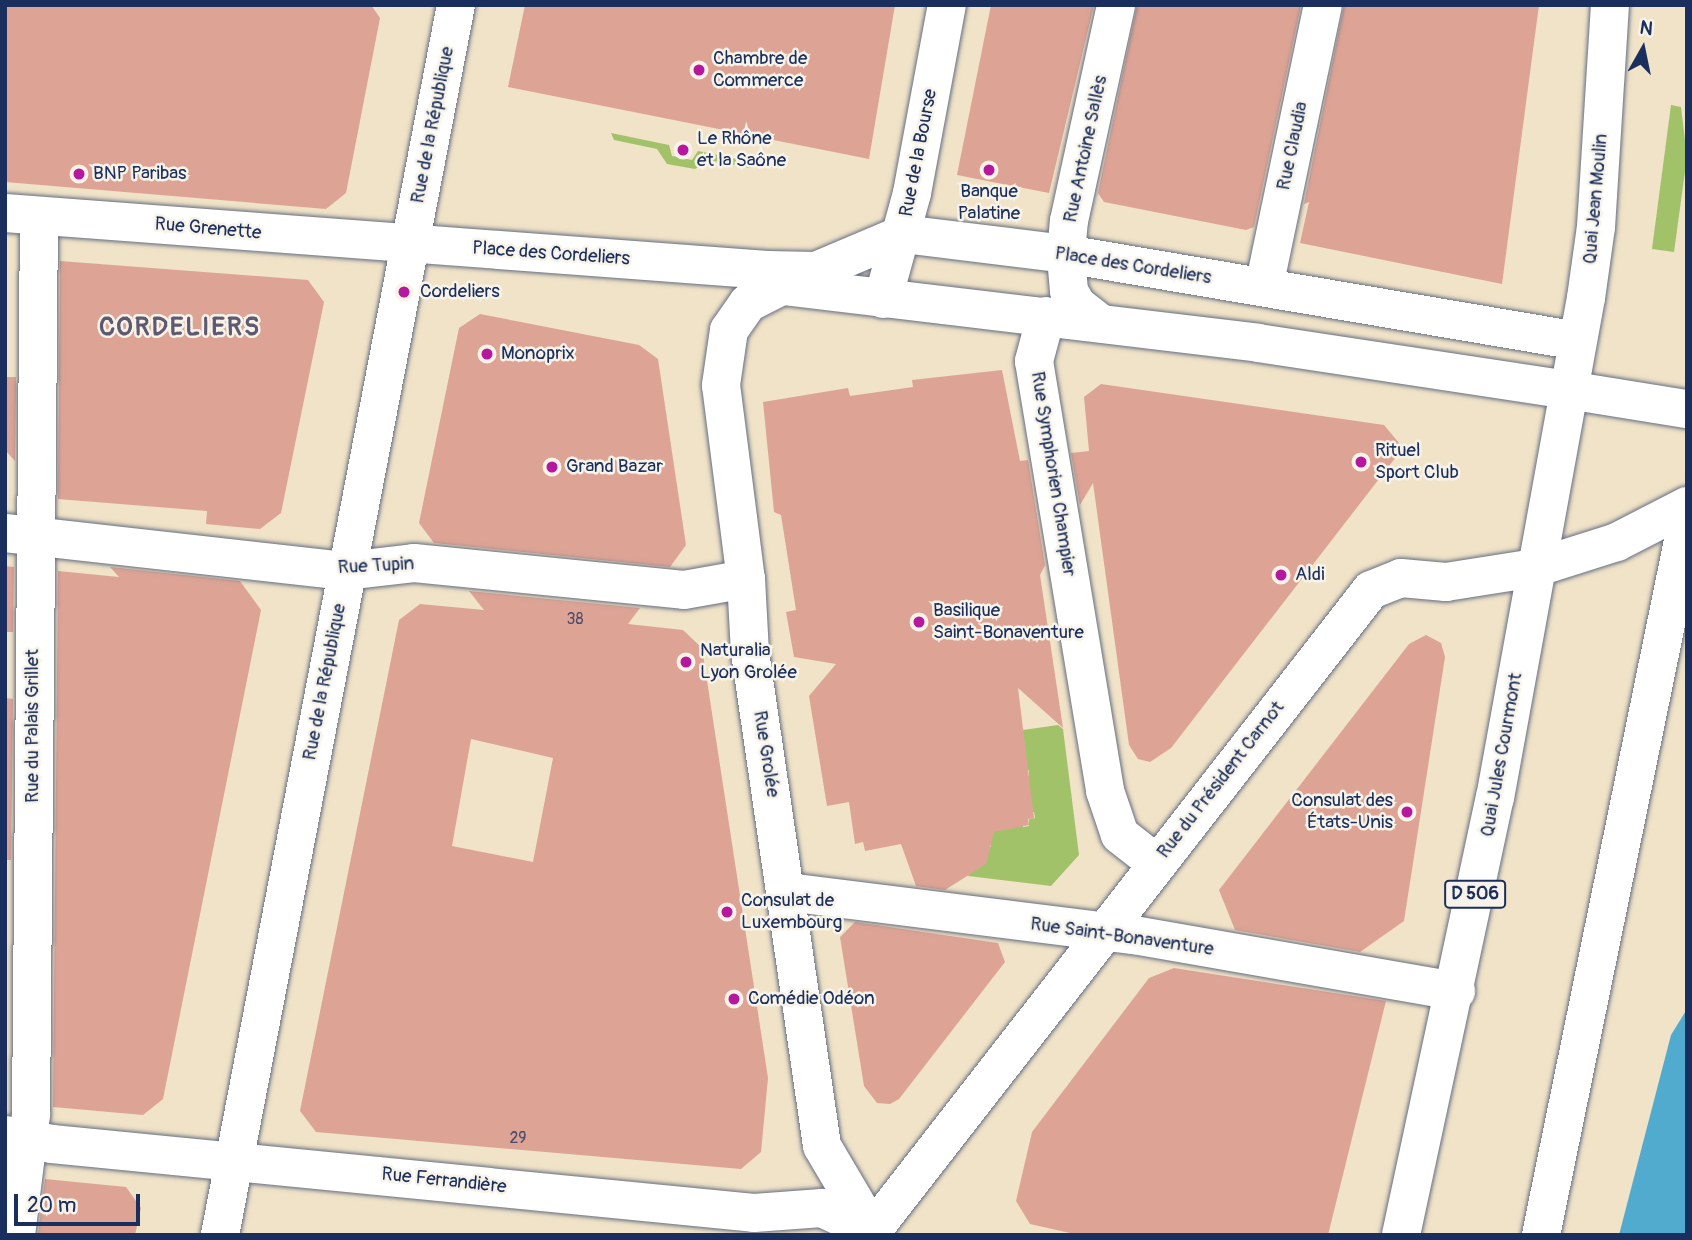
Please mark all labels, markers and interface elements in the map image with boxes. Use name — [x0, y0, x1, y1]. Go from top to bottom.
north arrow — [1608, 14, 1678, 84]
text: N — [1638, 15, 1655, 41]
street label: Rue de la République — [407, 45, 459, 205]
place label: Chambre de Commerce — [713, 48, 807, 92]
marker: Chambre de Commerce — [691, 62, 707, 78]
street label: Rue Antoine Sallès — [1059, 73, 1113, 225]
street label: Rue de la Bourse — [895, 87, 943, 219]
street label: Rue Claudia — [1273, 100, 1313, 192]
place label: Le Rhône et la Saône — [697, 128, 786, 172]
street label: Quai Jean Moulin — [1579, 133, 1613, 265]
marker: Le Rhône et la Saône — [675, 142, 691, 158]
marker: Banque Palatine — [981, 162, 997, 178]
place label: BNP Paribas — [93, 163, 187, 185]
marker: BNP Paribas — [71, 166, 87, 182]
place label: Banque Palatine — [958, 181, 1020, 225]
street label: Rue Grenette — [154, 213, 262, 245]
street label: Place des Cordeliers — [471, 237, 631, 271]
street label: Place des Cordeliers — [1053, 242, 1213, 290]
place label: Cordeliers — [420, 281, 500, 303]
marker: Cordeliers — [394, 282, 414, 302]
district label: CORDELIERS — [100, 312, 260, 344]
place label: Monoprix — [501, 343, 575, 365]
marker: Monoprix — [479, 346, 495, 362]
street label: Rue Symphorien Champier — [1026, 370, 1080, 578]
place label: Rituel Sport Club — [1375, 440, 1459, 484]
marker: Rituel Sport Club — [1353, 454, 1369, 470]
place label: Grand Bazar — [566, 456, 663, 478]
marker: Grand Bazar — [544, 459, 560, 475]
street label: Rue Tupin — [337, 553, 415, 579]
place label: Aldi — [1295, 564, 1325, 586]
marker: Aldi — [1273, 567, 1289, 583]
place label: Basilique Saint-Bonaventure — [933, 600, 1084, 644]
street label: Rue de la République — [299, 602, 351, 762]
house number: 38 — [567, 609, 583, 629]
marker: Basilique Saint-Bonaventure — [911, 614, 927, 630]
place label: Naturalia Lyon Grolée — [700, 640, 797, 684]
street label: Rue du Palais Grillet — [22, 649, 44, 803]
marker: Naturalia Lyon Grolée — [678, 654, 694, 670]
street label: Quai Jules Courmont — [1476, 671, 1528, 839]
street label: Rue du Président Carnot — [1153, 697, 1289, 863]
street label: Rue Grolée — [748, 709, 784, 799]
place label: Consulat des États-Unis — [1291, 790, 1393, 834]
marker: Consulat des États-Unis — [1399, 804, 1415, 820]
road number: D 506 — [1444, 880, 1506, 908]
place label: Consulat de Luxembourg — [741, 890, 842, 934]
marker: Consulat de Luxembourg — [719, 904, 735, 920]
street label: Rue Saint-Bonaventure — [1029, 913, 1215, 961]
place label: Comédie Odéon — [748, 988, 875, 1010]
marker: Comédie Odéon — [726, 991, 742, 1007]
house number: 29 — [509, 1128, 527, 1148]
street label: Rue Ferrandière — [380, 1163, 508, 1199]
scale bar — [18, 1180, 144, 1224]
text: 20 m — [27, 1192, 76, 1219]

